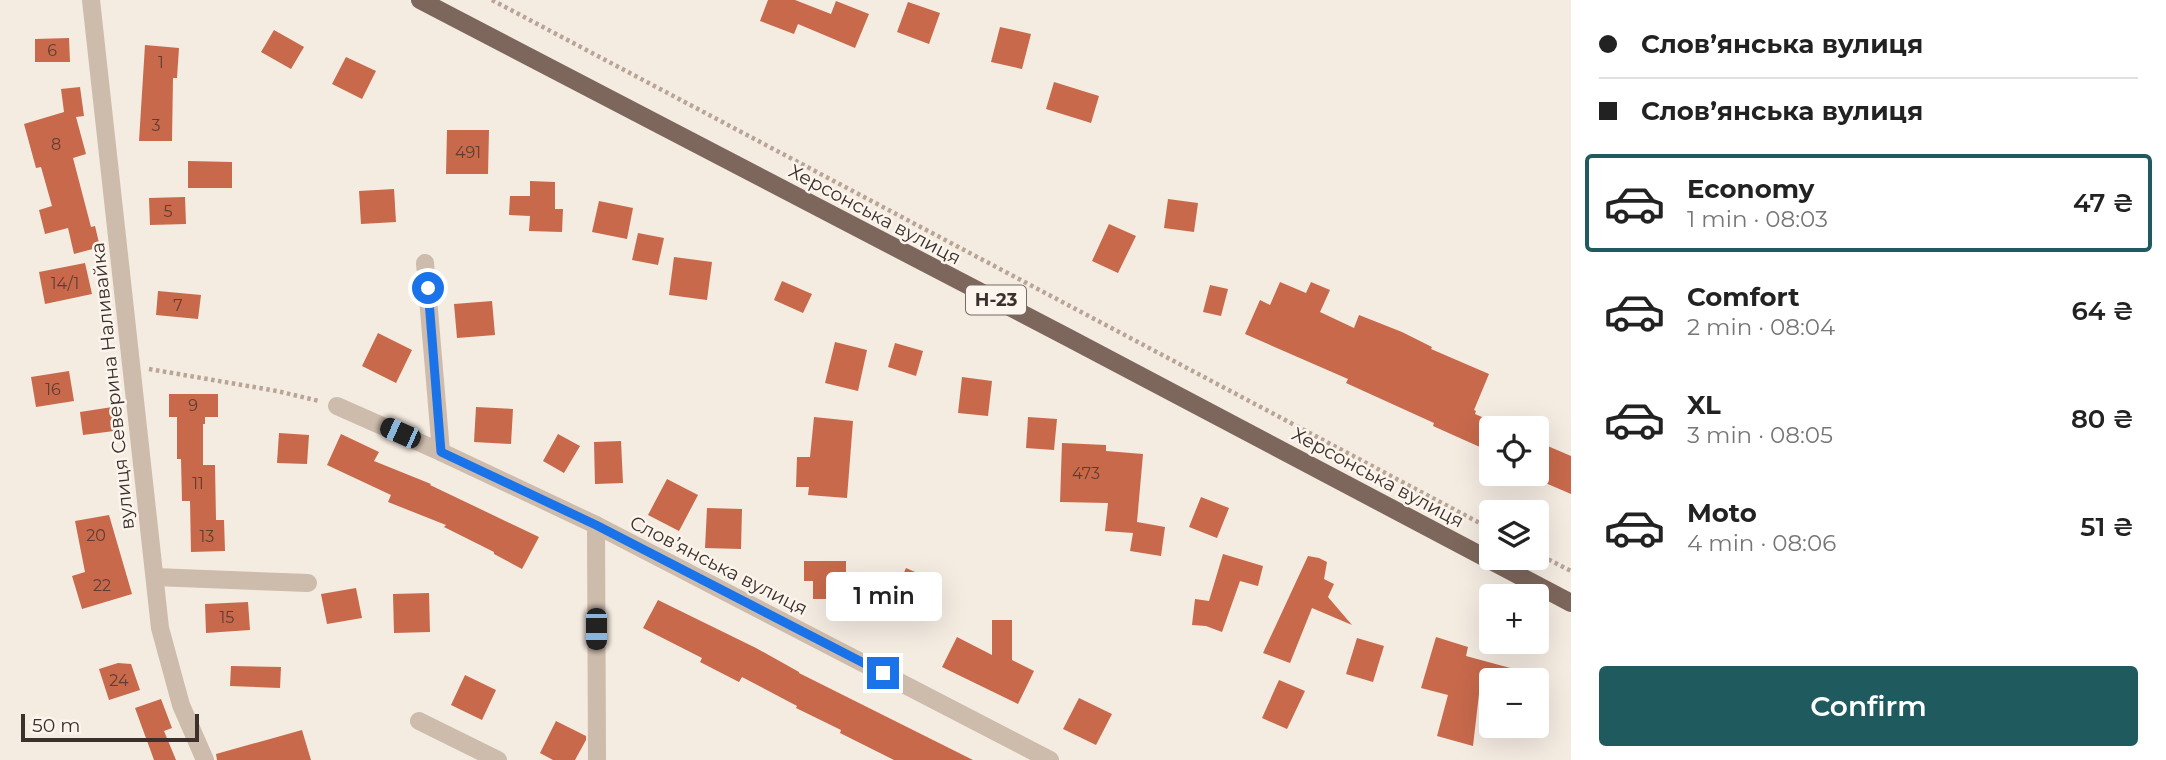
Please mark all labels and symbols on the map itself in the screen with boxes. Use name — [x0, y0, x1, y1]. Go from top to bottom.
house number: 6 — [47, 41, 57, 60]
house number: 1 — [158, 53, 164, 72]
house number: 3 — [151, 116, 161, 135]
house number: 8 — [51, 135, 61, 154]
house number: 491 — [455, 143, 481, 162]
street label: Херсонська вулиця — [785, 159, 965, 270]
house number: 5 — [163, 202, 173, 221]
street label: вулиця Северина Наливайка — [86, 241, 139, 531]
route start — [412, 272, 444, 304]
house number: 14/1 — [51, 274, 79, 293]
road number: Н-23 — [966, 286, 1026, 314]
house number: 7 — [173, 296, 183, 315]
house number: 16 — [45, 380, 61, 399]
house number: 9 — [188, 396, 198, 415]
car — [377, 415, 424, 451]
street label: Херсонська вулиця — [1288, 422, 1468, 533]
house number: 473 — [1072, 464, 1100, 483]
house number: 11 — [192, 474, 204, 493]
street label: Словʼянська вулиця — [626, 511, 812, 620]
house number: 20 — [86, 526, 106, 545]
house number: 13 — [200, 527, 214, 546]
callout: 1 min — [825, 572, 941, 620]
house number: 22 — [93, 576, 111, 595]
house number: 15 — [220, 608, 234, 627]
car — [586, 608, 607, 650]
route end — [867, 657, 899, 689]
house number: 24 — [109, 671, 129, 690]
scale bar — [21, 711, 200, 743]

